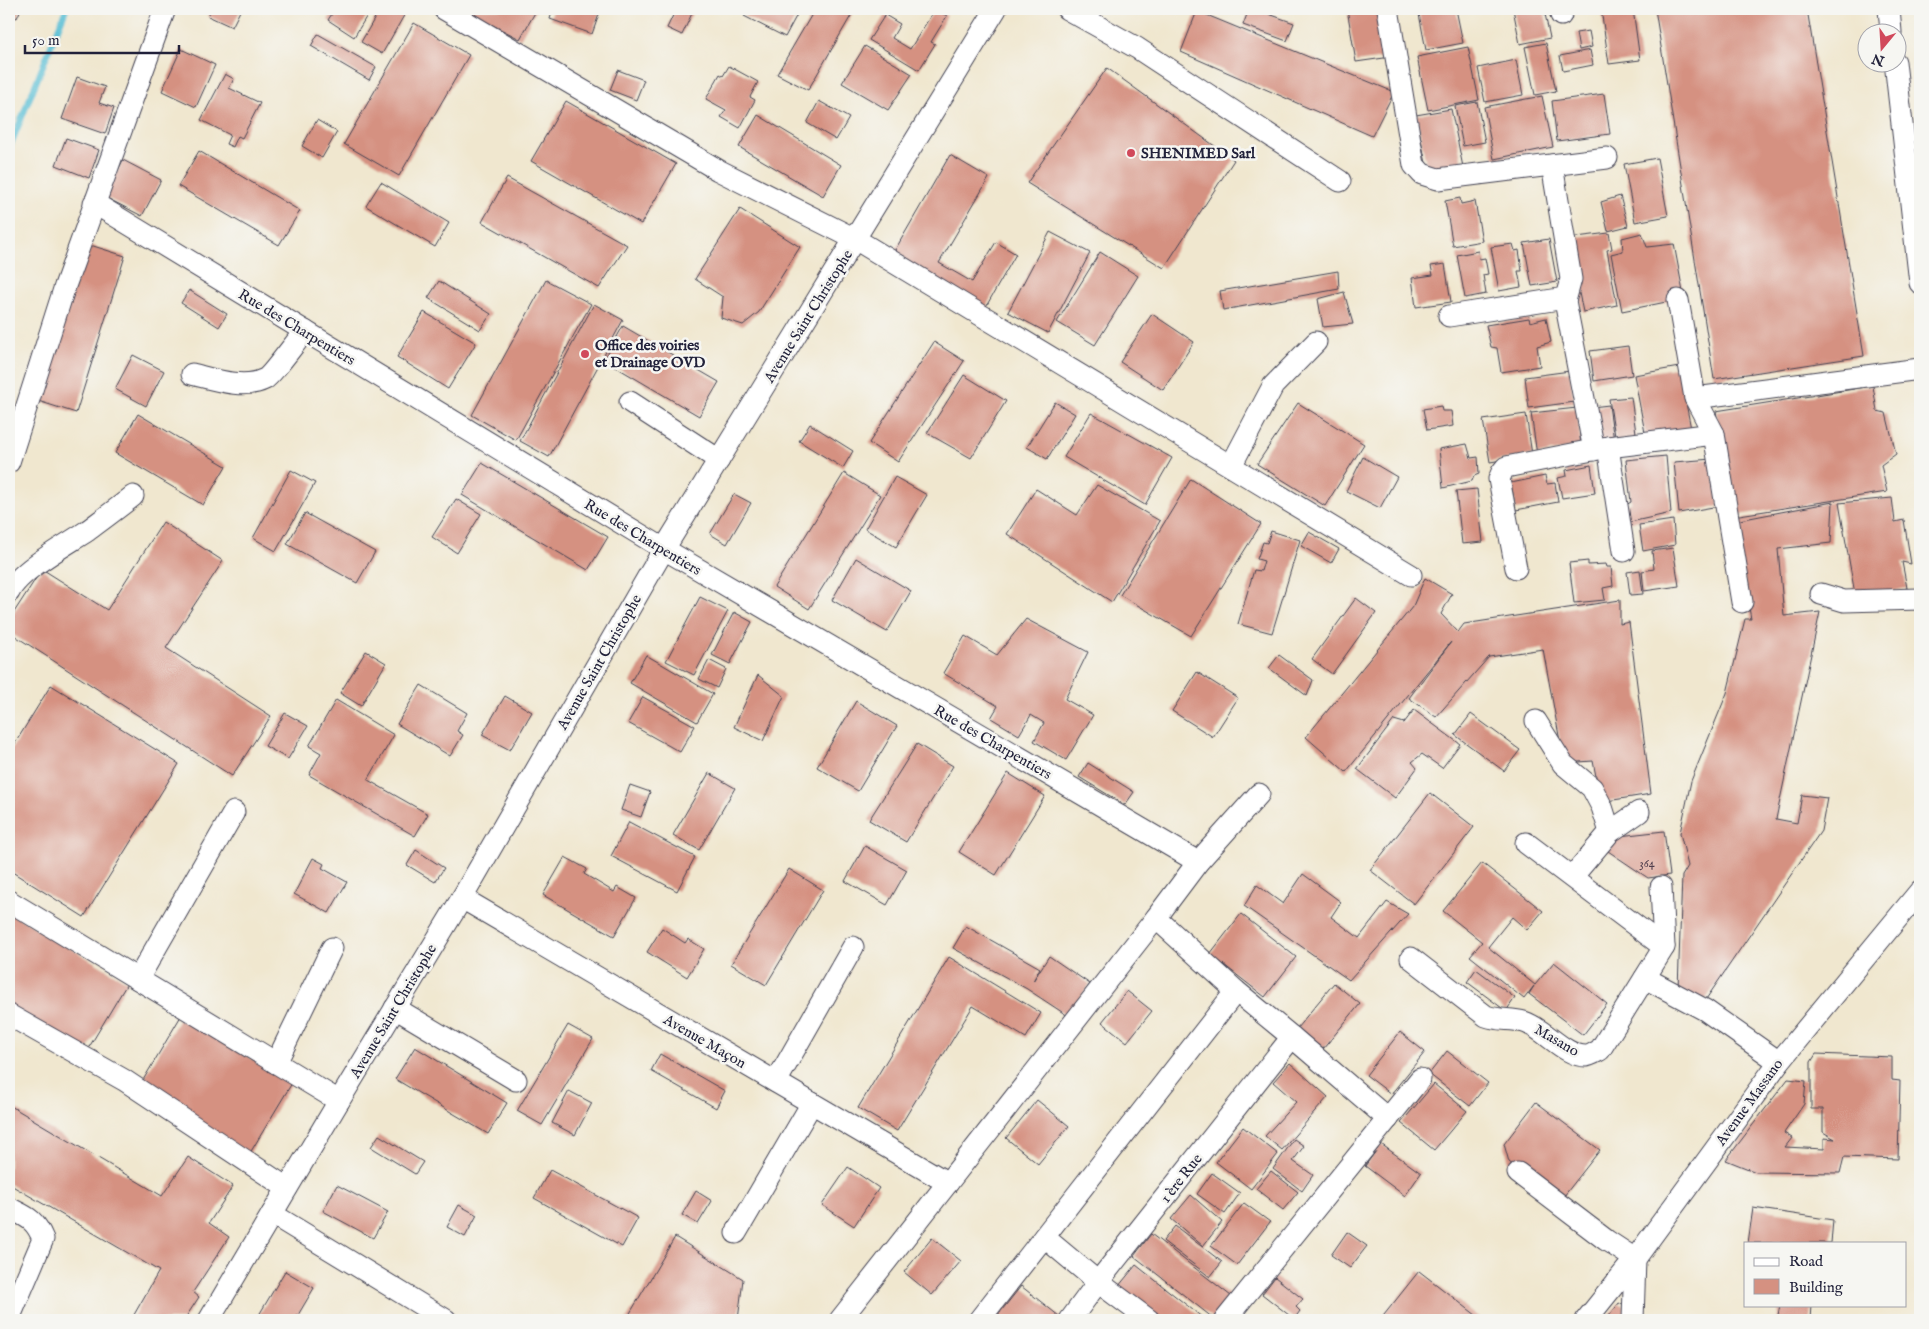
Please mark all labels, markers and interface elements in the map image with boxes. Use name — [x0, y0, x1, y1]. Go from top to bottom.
scale bar — [25, 22, 179, 54]
north arrow — [1856, 22, 1906, 72]
text: 50 m — [32, 31, 60, 50]
text: N — [1870, 49, 1888, 70]
place label: SHENIMED Sarl — [1141, 144, 1256, 163]
marker: SHENIMED Sarl — [1125, 147, 1137, 159]
street label: Avenue Saint Christophe — [759, 246, 857, 387]
street label: Rue des Charpentiers — [235, 285, 359, 370]
place label: Office des voiries et Drainage OVD — [595, 336, 705, 372]
marker: Office des voiries et Drainage OVD — [579, 348, 591, 360]
street label: Rue des Charpentiers — [581, 495, 705, 580]
street label: Avenue Saint Christophe — [552, 591, 646, 734]
street label: Rue des Charpentiers — [930, 701, 1055, 784]
house number: 364 — [1639, 856, 1655, 871]
street label: Avenue Saint Christophe — [345, 941, 441, 1083]
street label: Avenue Maçon — [659, 1010, 749, 1073]
street label: Masano — [1531, 1020, 1582, 1061]
street label: Avenue Massano — [1711, 1055, 1787, 1150]
street label: 1 ère Rue — [1156, 1150, 1207, 1207]
legend — [1744, 1242, 1906, 1306]
text: Road — [1789, 1252, 1824, 1271]
text: Building — [1789, 1278, 1844, 1297]

